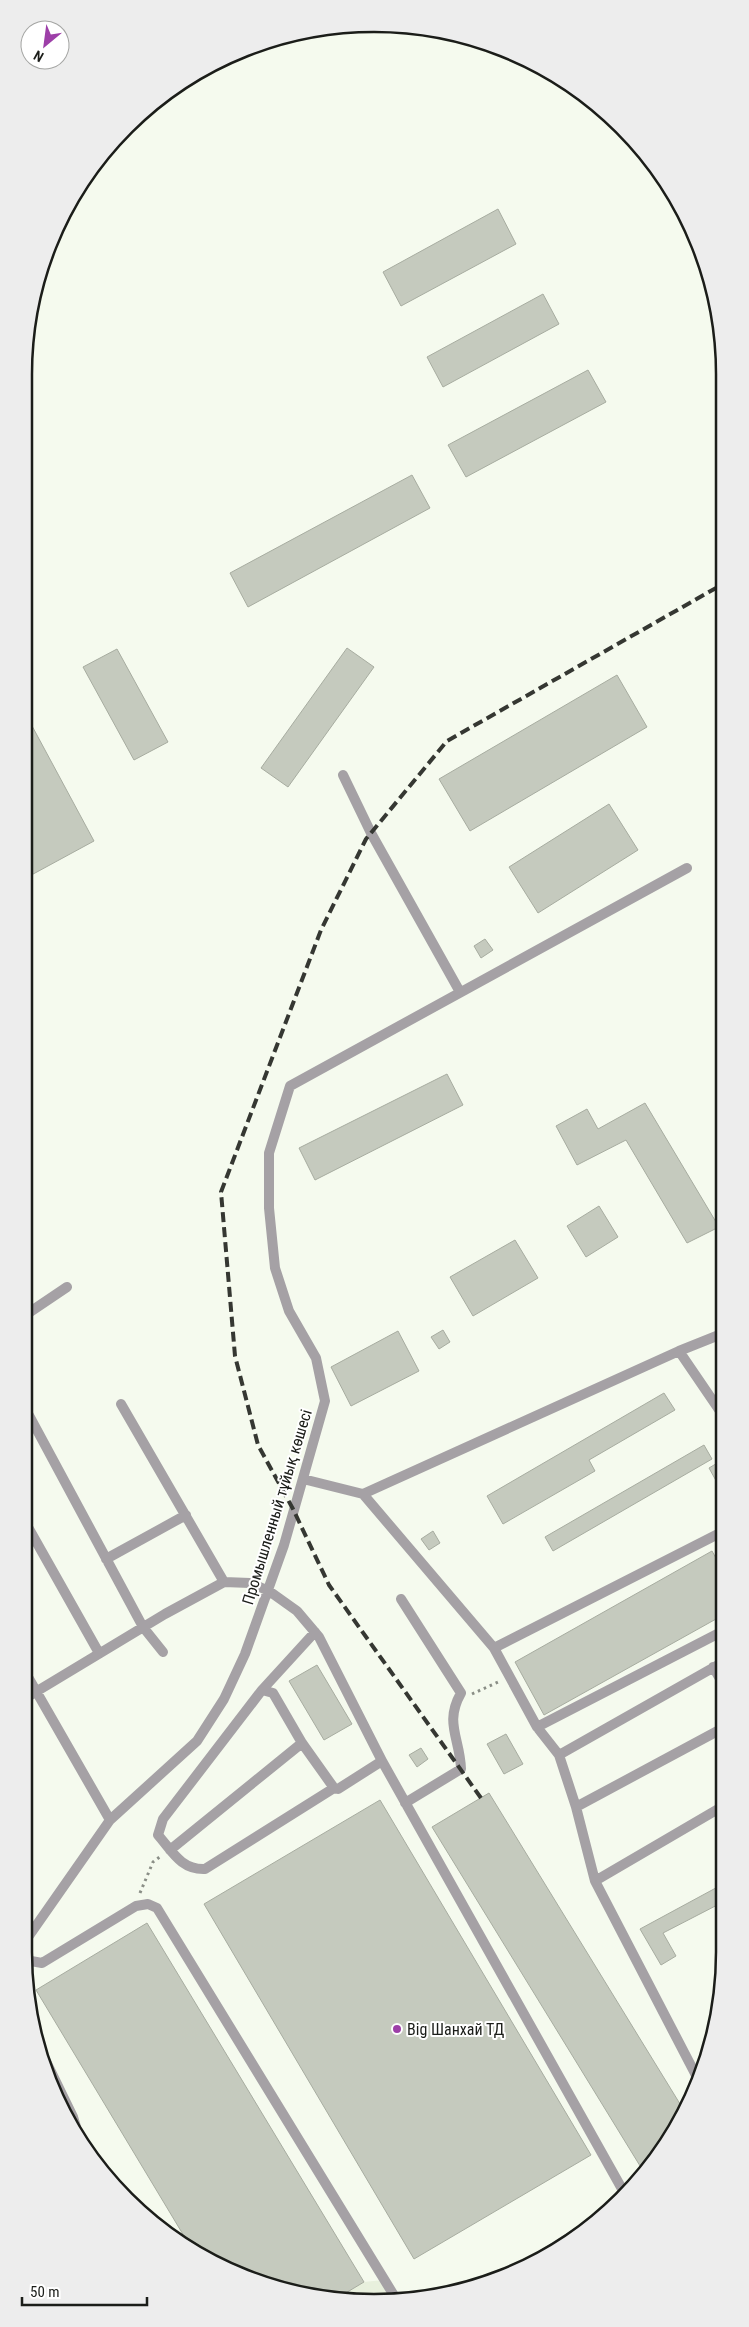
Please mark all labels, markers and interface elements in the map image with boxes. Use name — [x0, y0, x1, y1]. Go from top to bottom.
north arrow — [20, 20, 70, 70]
text: N — [31, 47, 46, 65]
street label: Промышленный тұйық көшесі — [238, 1407, 316, 1607]
place label: Big Шанхай ТД — [407, 2020, 505, 2039]
marker: Big Шанхай ТД — [391, 2023, 403, 2035]
scale bar — [22, 2274, 148, 2306]
text: 50 m — [30, 2283, 60, 2301]

